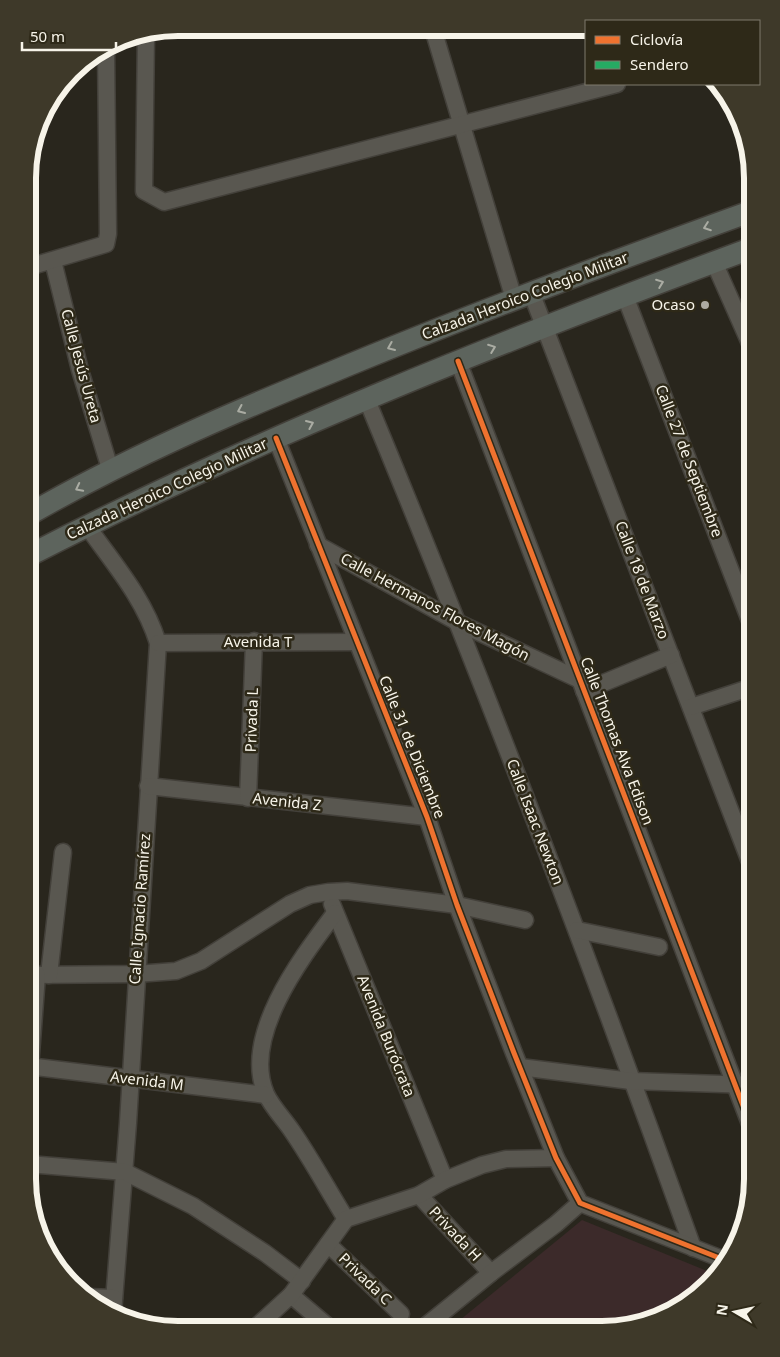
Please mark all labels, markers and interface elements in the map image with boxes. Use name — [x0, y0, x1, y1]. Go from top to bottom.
scale bar — [22, 20, 116, 52]
legend — [585, 20, 760, 85]
text: 50 m — [30, 26, 65, 46]
text: Ciclovía — [630, 29, 683, 49]
text: Sendero — [630, 54, 689, 74]
one-way arrow — [703, 221, 711, 231]
street label: Calzada Heroico Colegio Militar — [419, 246, 631, 344]
one-way arrow — [655, 279, 664, 289]
place label: Ocaso — [651, 294, 695, 314]
marker: Ocaso — [699, 299, 711, 311]
street label: Calle Jesús Ureta — [57, 307, 107, 425]
one-way arrow — [387, 341, 396, 352]
one-way arrow — [488, 344, 496, 354]
street label: Calle 27 de Septiembre — [652, 381, 728, 540]
one-way arrow — [237, 403, 246, 414]
one-way arrow — [305, 419, 314, 430]
street label: Calzada Heroico Colegio Militar — [63, 433, 270, 544]
one-way arrow — [75, 481, 84, 492]
street label: Calle 18 de Marzo — [611, 518, 675, 642]
street label: Calle Hermanos Flores Magón — [337, 548, 533, 665]
street label: Avenida T — [224, 631, 293, 651]
street label: Calle Thomas Alva Edison — [577, 654, 659, 828]
street label: Calle 31 de Diciembre — [375, 672, 451, 821]
street label: Privada L — [240, 687, 262, 753]
street label: Calle Isaac Newton — [503, 756, 569, 887]
street label: Avenida Z — [252, 787, 322, 815]
street label: Calle Ignacio Ramírez — [124, 833, 154, 985]
street label: Avenida Burócrata — [353, 972, 420, 1099]
street label: Avenida M — [109, 1066, 185, 1094]
street label: Privada H — [425, 1202, 486, 1265]
street label: Privada C — [335, 1248, 397, 1309]
north arrow — [710, 1287, 760, 1337]
text: N — [711, 1303, 732, 1317]

